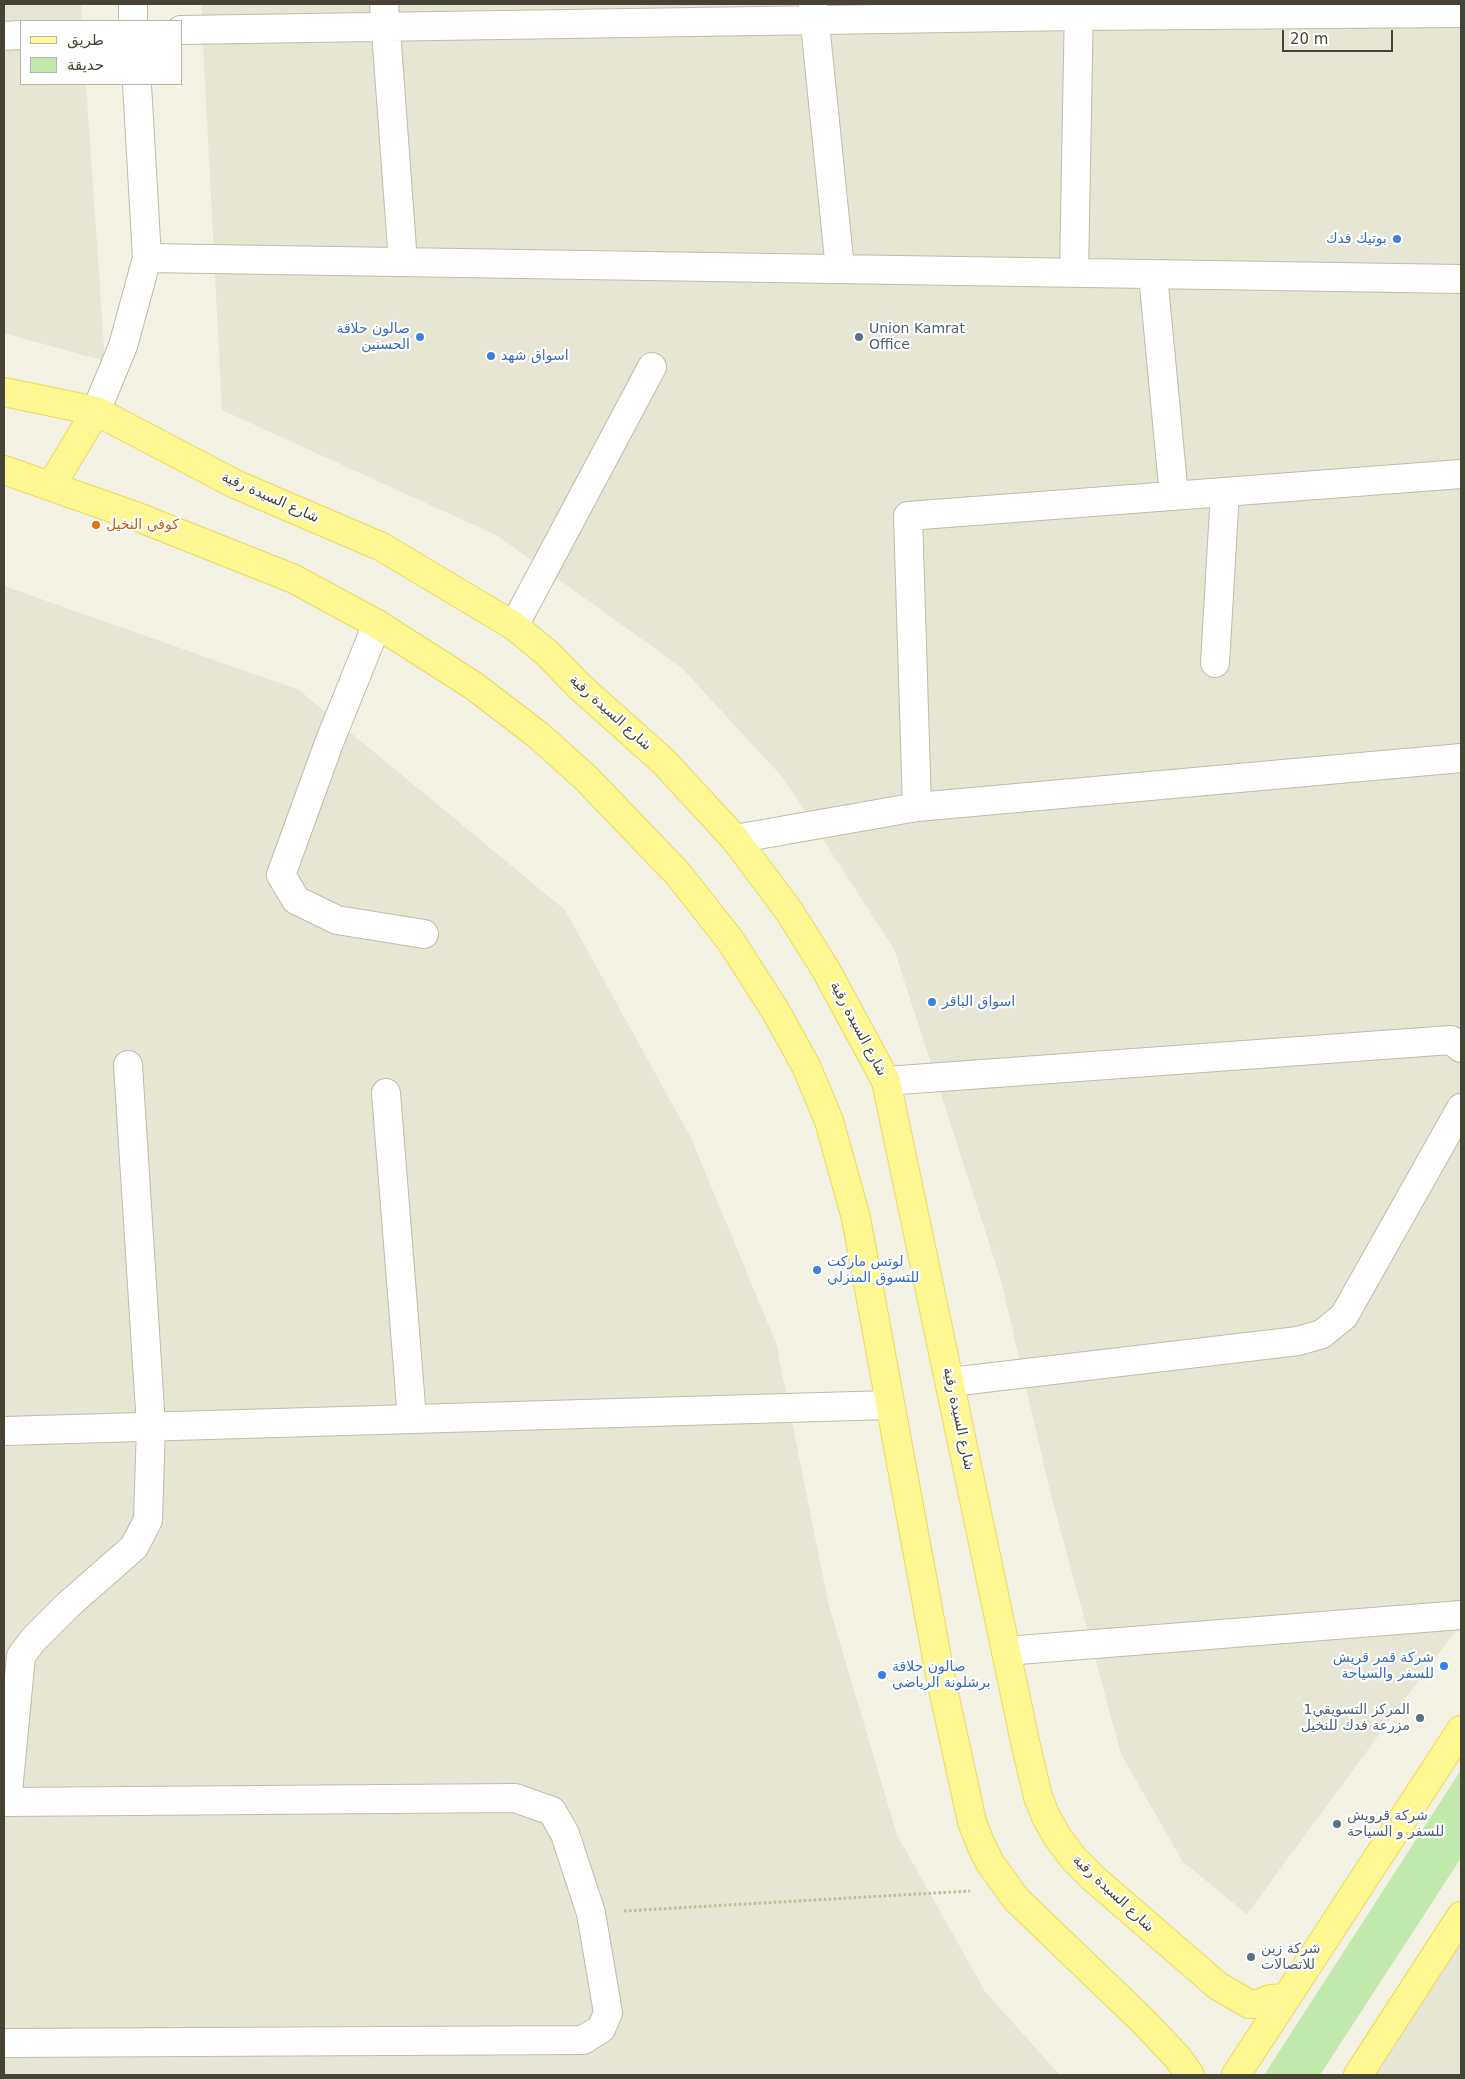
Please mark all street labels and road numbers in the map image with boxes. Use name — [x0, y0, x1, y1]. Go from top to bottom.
street label: شارع السيدة رقية — [219, 469, 321, 527]
street label: شارع السيدة رقية — [565, 672, 655, 754]
street label: شارع السيدة رقية — [826, 979, 890, 1079]
street label: شارع السيدة رقية — [939, 1366, 977, 1472]
street label: شارع السيدة رقية — [1069, 1852, 1157, 1936]

